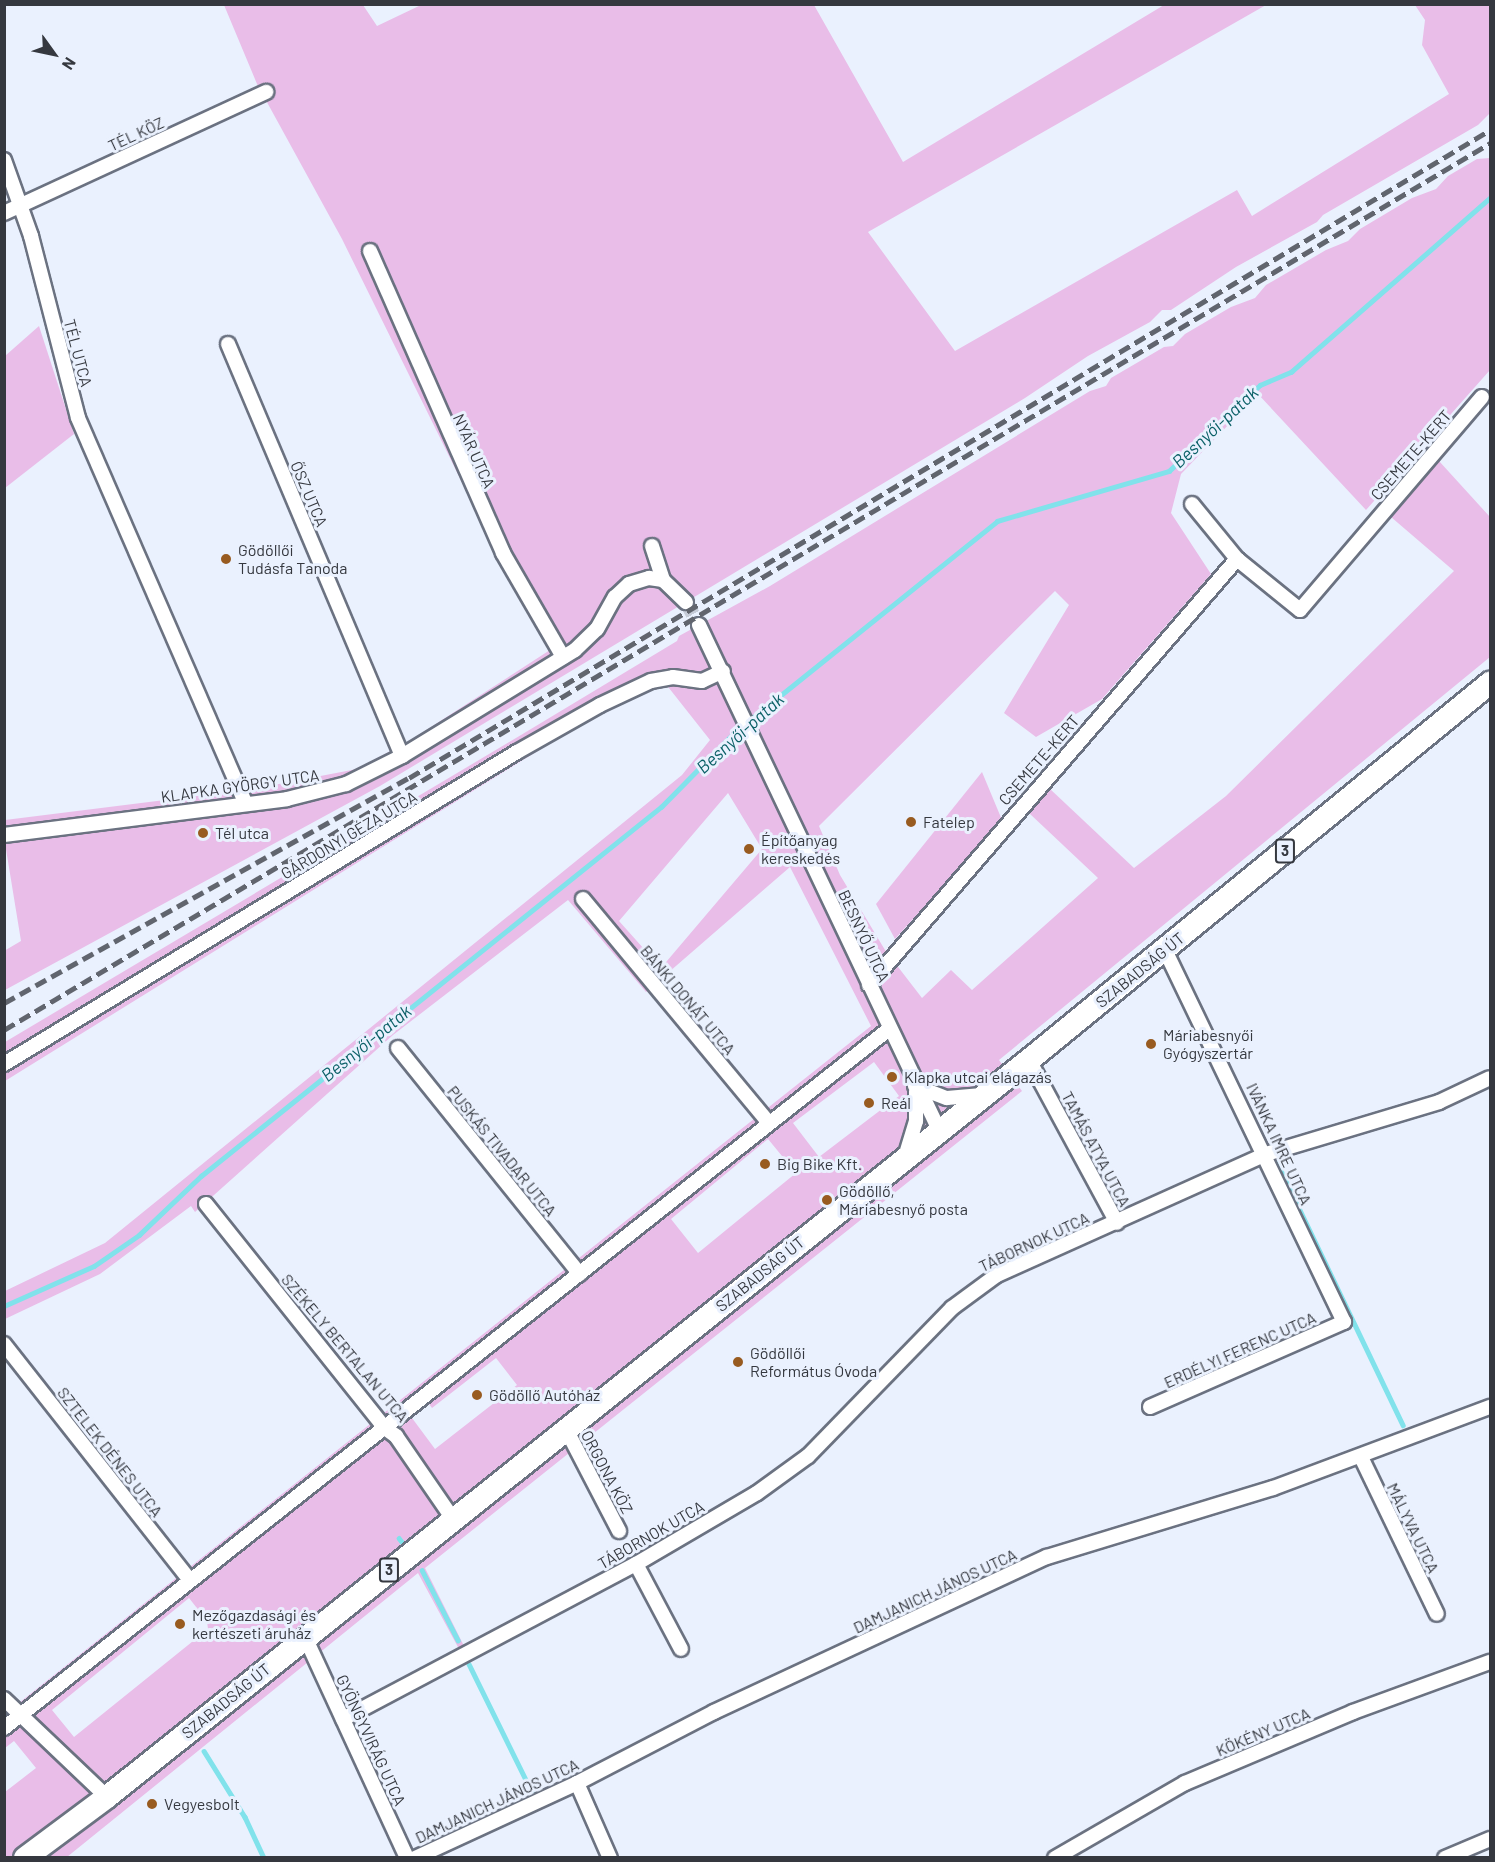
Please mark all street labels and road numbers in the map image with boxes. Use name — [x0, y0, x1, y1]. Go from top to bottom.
street label: TÉL KÖZ — [105, 113, 167, 155]
street label: TÉL UTCA — [60, 317, 96, 389]
street label: CSEMETE-KERT — [1367, 406, 1455, 504]
street label: NYÁR UTCA — [449, 411, 499, 491]
street label: ŐSZ UTCA — [287, 458, 331, 530]
street label: CSEMETE-KERT — [995, 711, 1083, 809]
street label: KLAPKA GYÖRGY UTCA — [159, 765, 321, 807]
street label: GÁRDONYI GÉZA UTCA — [277, 787, 421, 883]
road number: 3 — [1274, 839, 1296, 863]
street label: BESNYŐ UTCA — [834, 887, 894, 985]
street label: SZABADSÁG ÚT — [1092, 928, 1188, 1012]
street label: BÁNKI DONÁT UTCA — [637, 941, 739, 1059]
street label: IVÁNKA IMRE UTCA — [1242, 1080, 1316, 1208]
street label: PUSKÁS TIVADAR UTCA — [443, 1082, 561, 1220]
street label: TAMÁS ATYA UTCA — [1058, 1088, 1134, 1210]
street label: TÁBORNOK UTCA — [976, 1208, 1092, 1276]
street label: SZABADSÁG ÚT — [712, 1232, 808, 1316]
street label: SZÉKELY BERTALAN UTCA — [277, 1270, 413, 1426]
street label: ERDÉLYI FERENC UTCA — [1161, 1308, 1319, 1392]
street label: SZTELEK DÉNES UTCA — [53, 1383, 167, 1521]
street label: ORGONA KÖZ — [577, 1427, 637, 1517]
street label: MÁLYVA UTCA — [1383, 1480, 1443, 1576]
street label: TÁBORNOK UTCA — [594, 1497, 708, 1573]
street label: DAMJANICH JÁNOS UTCA — [850, 1545, 1020, 1637]
road number: 3 — [378, 1558, 400, 1582]
street label: SZABADSÁG ÚT — [178, 1659, 274, 1743]
street label: GYÖNGYVIRÁG UTCA — [332, 1671, 410, 1809]
street label: KÖKÉNY UTCA — [1213, 1704, 1313, 1760]
street label: DAMJANICH JÁNOS UTCA — [412, 1755, 582, 1847]

